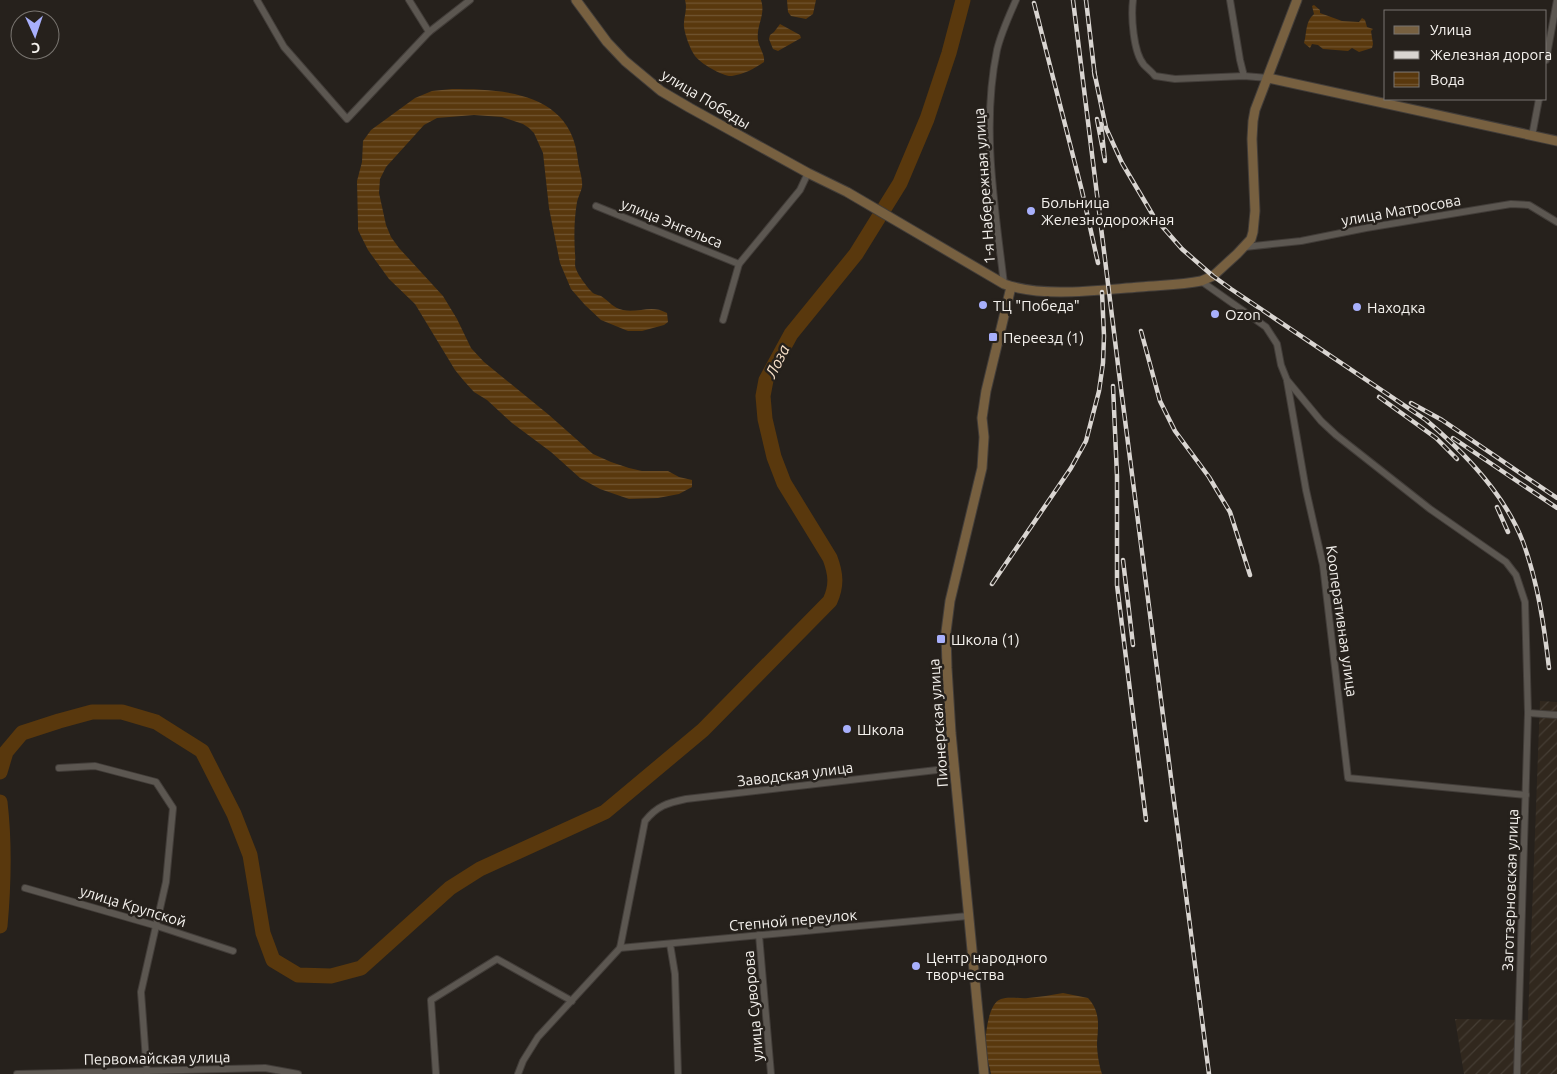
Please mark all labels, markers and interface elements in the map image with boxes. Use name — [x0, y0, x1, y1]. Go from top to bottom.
north arrow — [10, 10, 60, 60]
legend — [1384, 10, 1547, 100]
text: Улица — [1430, 21, 1472, 38]
text: С — [31, 40, 41, 56]
text: Железная дорога — [1430, 46, 1552, 63]
street label: улица Победы — [658, 66, 754, 132]
text: Вода — [1430, 71, 1465, 88]
street label: 1-я Набережная улица — [970, 107, 998, 265]
street label: улица Матросова — [1340, 191, 1462, 229]
place label: Больница Железнодорожная — [1041, 194, 1174, 228]
street label: улица Энгельса — [619, 195, 725, 251]
marker: Больница Железнодорожная — [1025, 205, 1037, 217]
place label: ТЦ "Победа" — [993, 297, 1080, 314]
marker: ТЦ "Победа" — [977, 299, 989, 311]
place label: Находка — [1367, 299, 1426, 316]
marker: Находка — [1351, 301, 1363, 313]
place label: Ozon — [1225, 306, 1261, 323]
marker: Ozon — [1209, 308, 1221, 320]
place label: Переезд (1) — [1003, 329, 1084, 346]
marker: Переезд (1) — [987, 331, 999, 343]
water label: Лоза — [761, 341, 793, 381]
street label: Кооперативная улица — [1323, 544, 1361, 698]
place label: Школа (1) — [951, 631, 1020, 648]
marker: Школа (1) — [935, 633, 947, 645]
street label: Пионерская улица — [925, 658, 951, 788]
place label: Школа — [857, 721, 904, 738]
marker: Школа — [841, 723, 853, 735]
street label: Заводская улица — [736, 758, 854, 790]
street label: Заготзерновская улица — [1499, 808, 1521, 972]
street label: улица Крупской — [78, 882, 188, 930]
street label: Степной переулок — [728, 906, 858, 934]
place label: Центр народного творчества — [926, 949, 1048, 983]
street label: улица Суворова — [740, 950, 766, 1062]
marker: Центр народного творчества — [910, 960, 922, 972]
street label: Первомайская улица — [83, 1048, 231, 1068]

